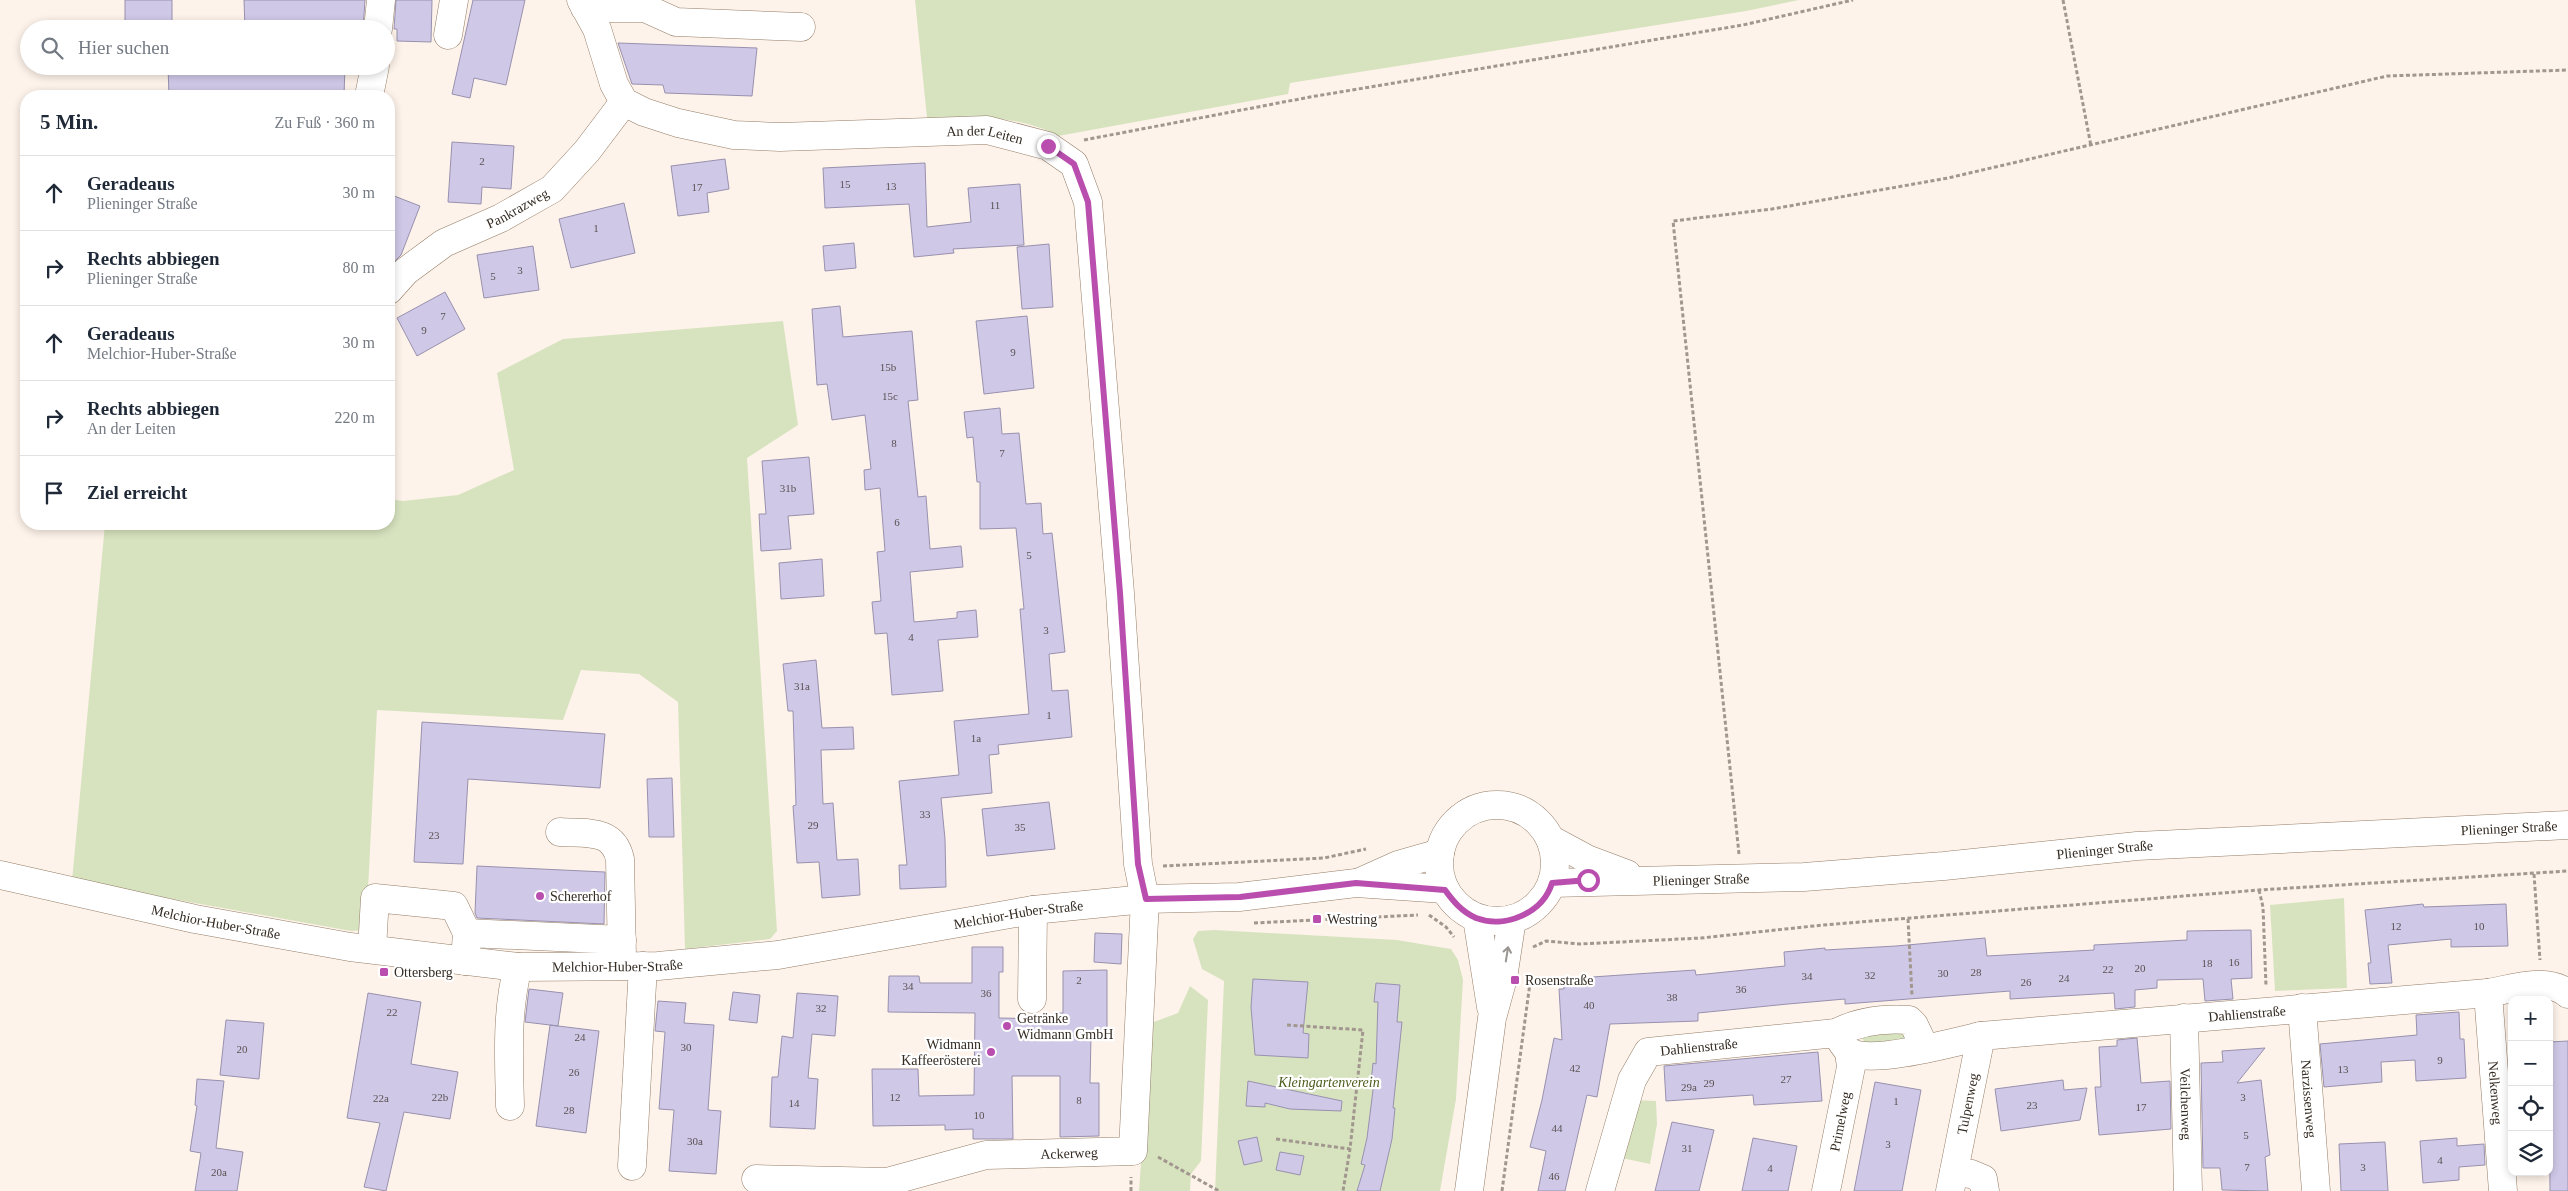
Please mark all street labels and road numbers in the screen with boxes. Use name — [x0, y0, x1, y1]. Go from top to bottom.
street label: An der Leiten — [946, 123, 1025, 147]
street label: Pankrazweg — [484, 186, 551, 231]
street label: Plieninger Straße — [2460, 819, 2558, 838]
street label: Plieninger Straße — [2056, 838, 2153, 862]
street label: Plieninger Straße — [1652, 871, 1750, 889]
street label: Melchior-Huber-Straße — [952, 898, 1084, 932]
street label: Melchior-Huber-Straße — [150, 902, 281, 942]
street label: Melchior-Huber-Straße — [552, 957, 683, 975]
street label: Dahlienstraße — [2208, 1003, 2286, 1025]
street label: Dahlienstraße — [1660, 1036, 1738, 1059]
street label: Narzissenweg — [2298, 1059, 2319, 1139]
street label: Nelkenweg — [2485, 1060, 2505, 1125]
street label: Veilchenweg — [2177, 1068, 2194, 1140]
street label: Tulpenweg — [1954, 1072, 1981, 1136]
street label: Primelweg — [1827, 1090, 1854, 1153]
street label: Ackerweg — [1040, 1145, 1098, 1162]

